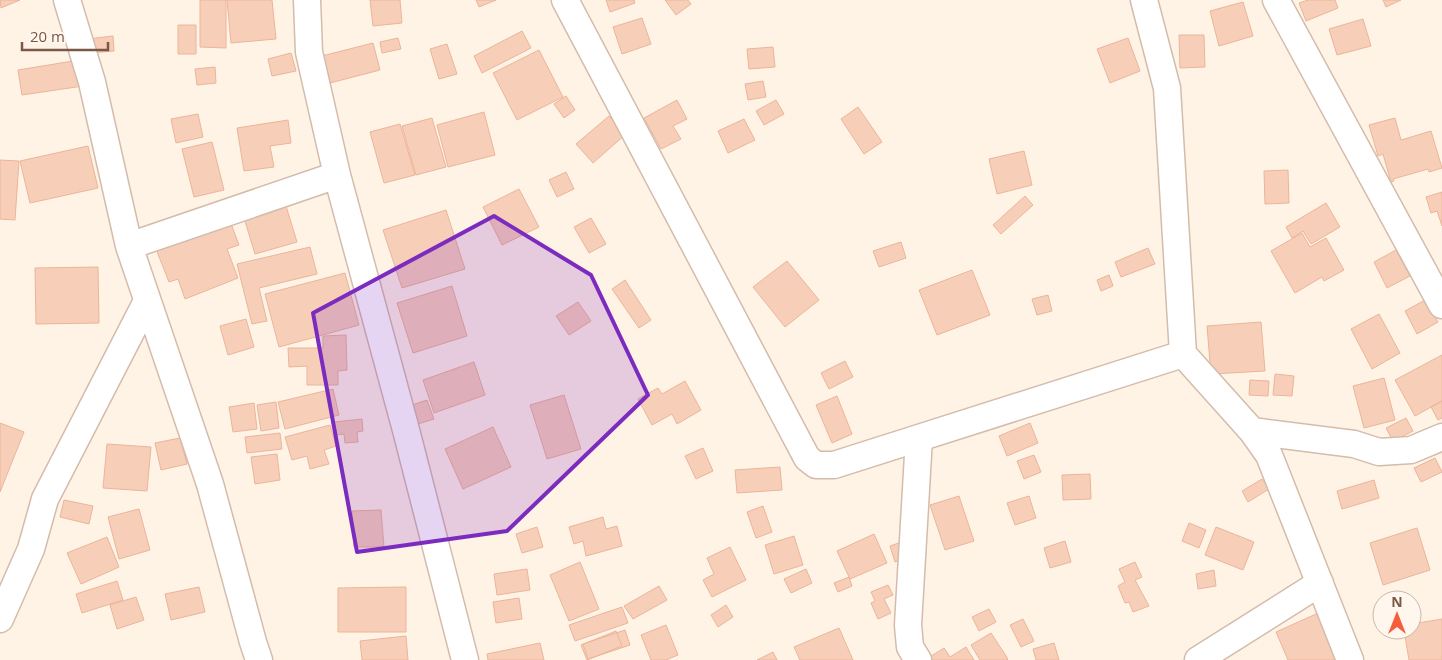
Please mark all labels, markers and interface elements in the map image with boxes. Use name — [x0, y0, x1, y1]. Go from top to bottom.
scale bar — [22, 20, 109, 52]
text: 20 m — [30, 26, 65, 46]
north arrow — [1372, 590, 1422, 640]
text: N — [1391, 592, 1403, 611]

